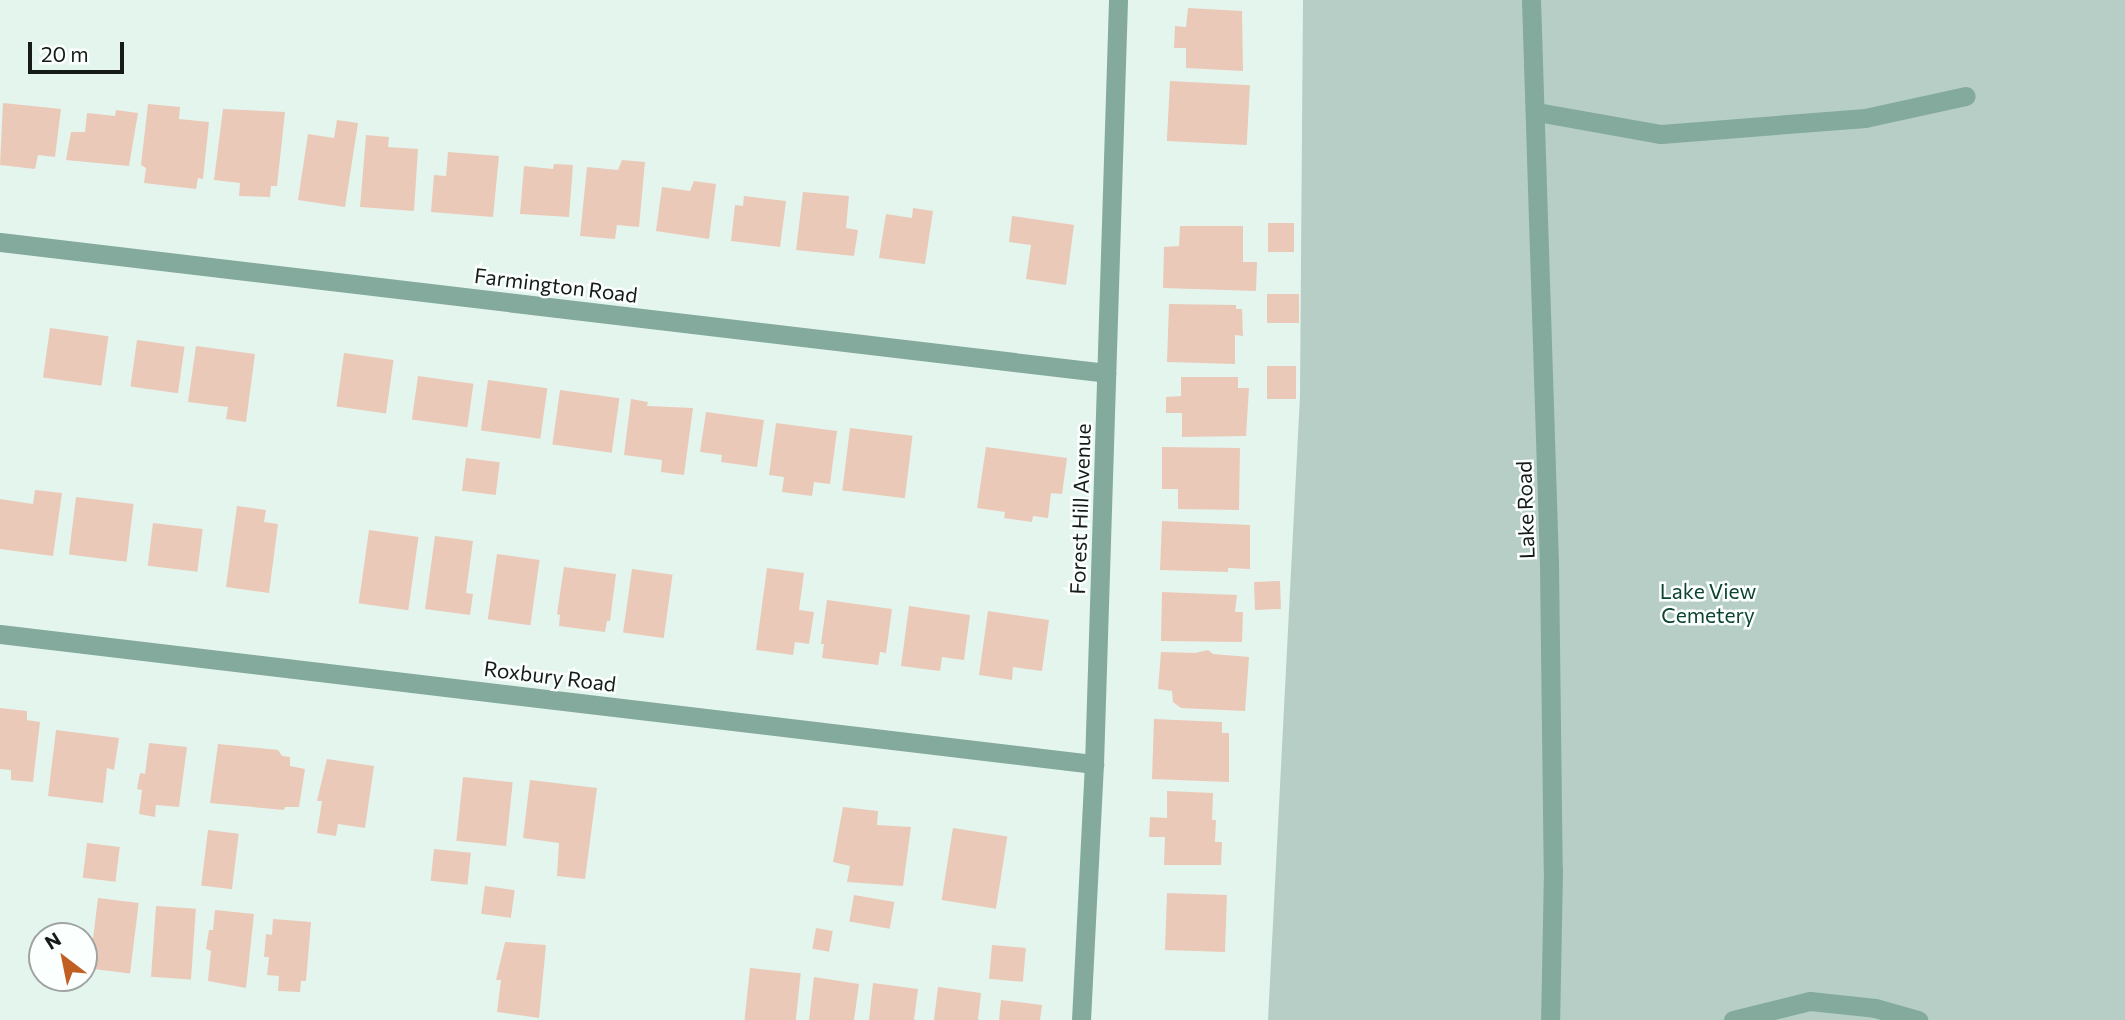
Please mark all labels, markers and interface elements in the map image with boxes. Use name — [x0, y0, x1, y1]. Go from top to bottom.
scale bar — [32, 28, 128, 72]
text: 20 m — [41, 41, 89, 66]
street label: Farmington Road — [473, 262, 639, 308]
street label: Forest Hill Avenue — [1064, 423, 1096, 595]
street label: Lake Road — [1511, 461, 1539, 559]
park label: Lake View Cemetery — [1660, 578, 1756, 628]
street label: Roxbury Road — [482, 655, 618, 697]
north arrow — [28, 922, 98, 992]
text: N — [41, 927, 65, 954]

